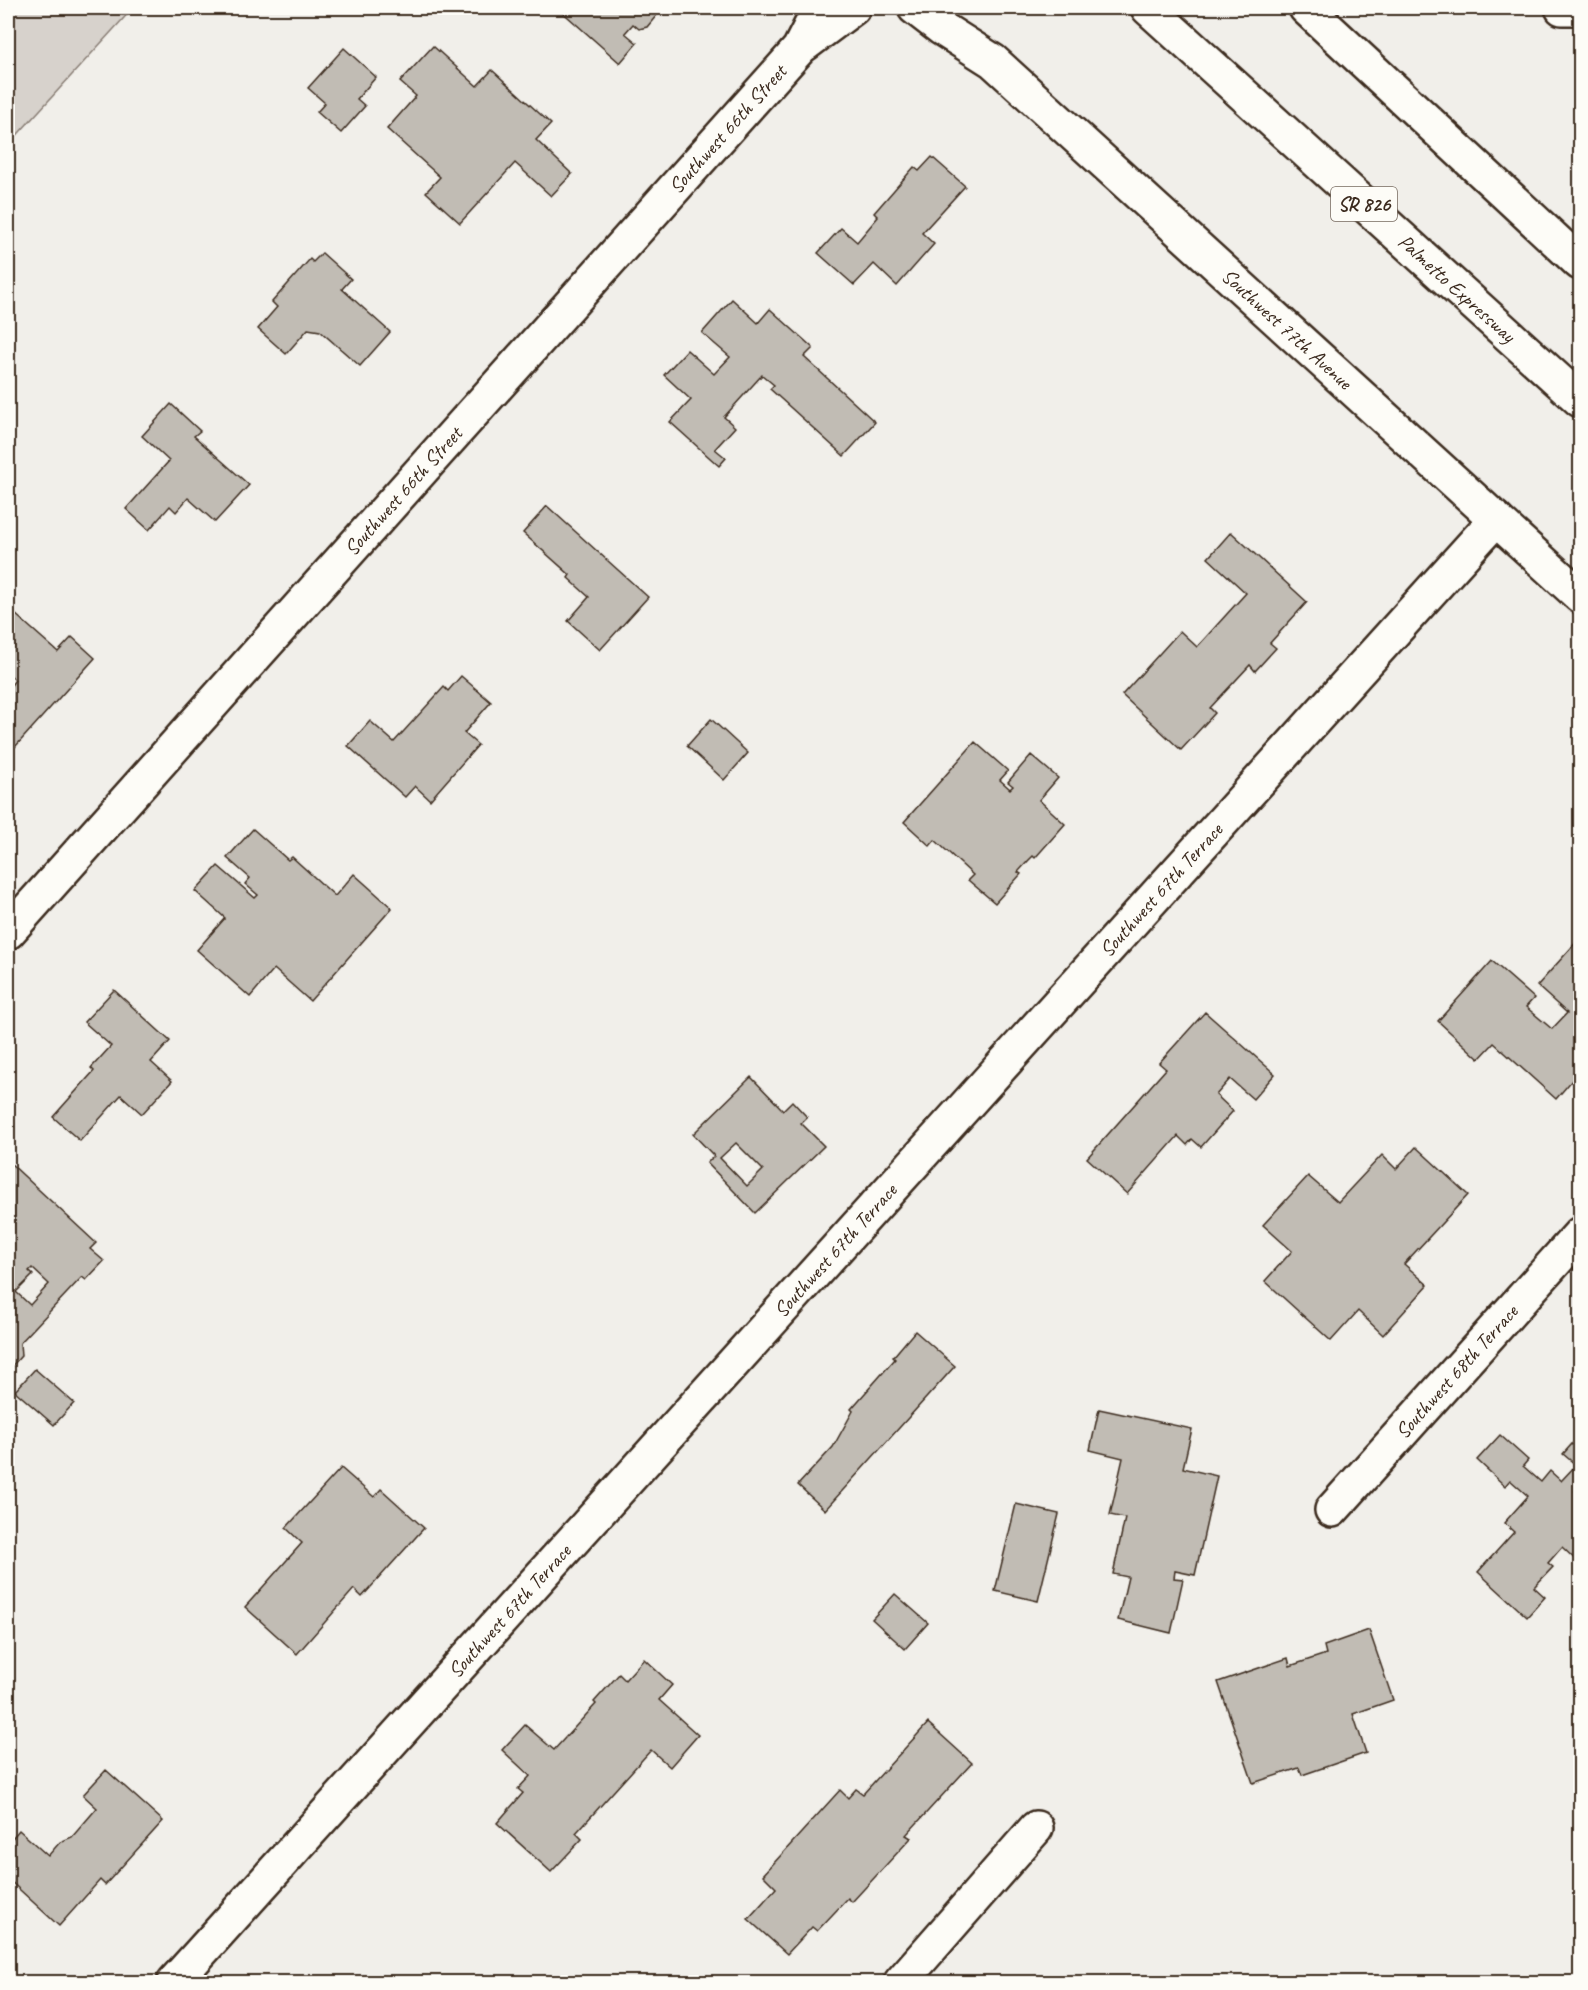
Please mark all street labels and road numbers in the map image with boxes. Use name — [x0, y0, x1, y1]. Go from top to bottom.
street label: Southwest 66th Street — [663, 58, 793, 199]
road number: SR 826 — [1331, 187, 1397, 221]
street label: Palmetto Expressway — [1393, 228, 1522, 349]
street label: Southwest 77th Avenue — [1216, 263, 1358, 396]
street label: Southwest 66th Street — [338, 420, 469, 561]
street label: Southwest 67th Terrace — [1094, 817, 1229, 962]
street label: Southwest 67th Terrace — [768, 1177, 903, 1323]
street label: Southwest 68th Terrace — [1389, 1298, 1524, 1444]
street label: Southwest 67th Terrace — [442, 1538, 577, 1683]

